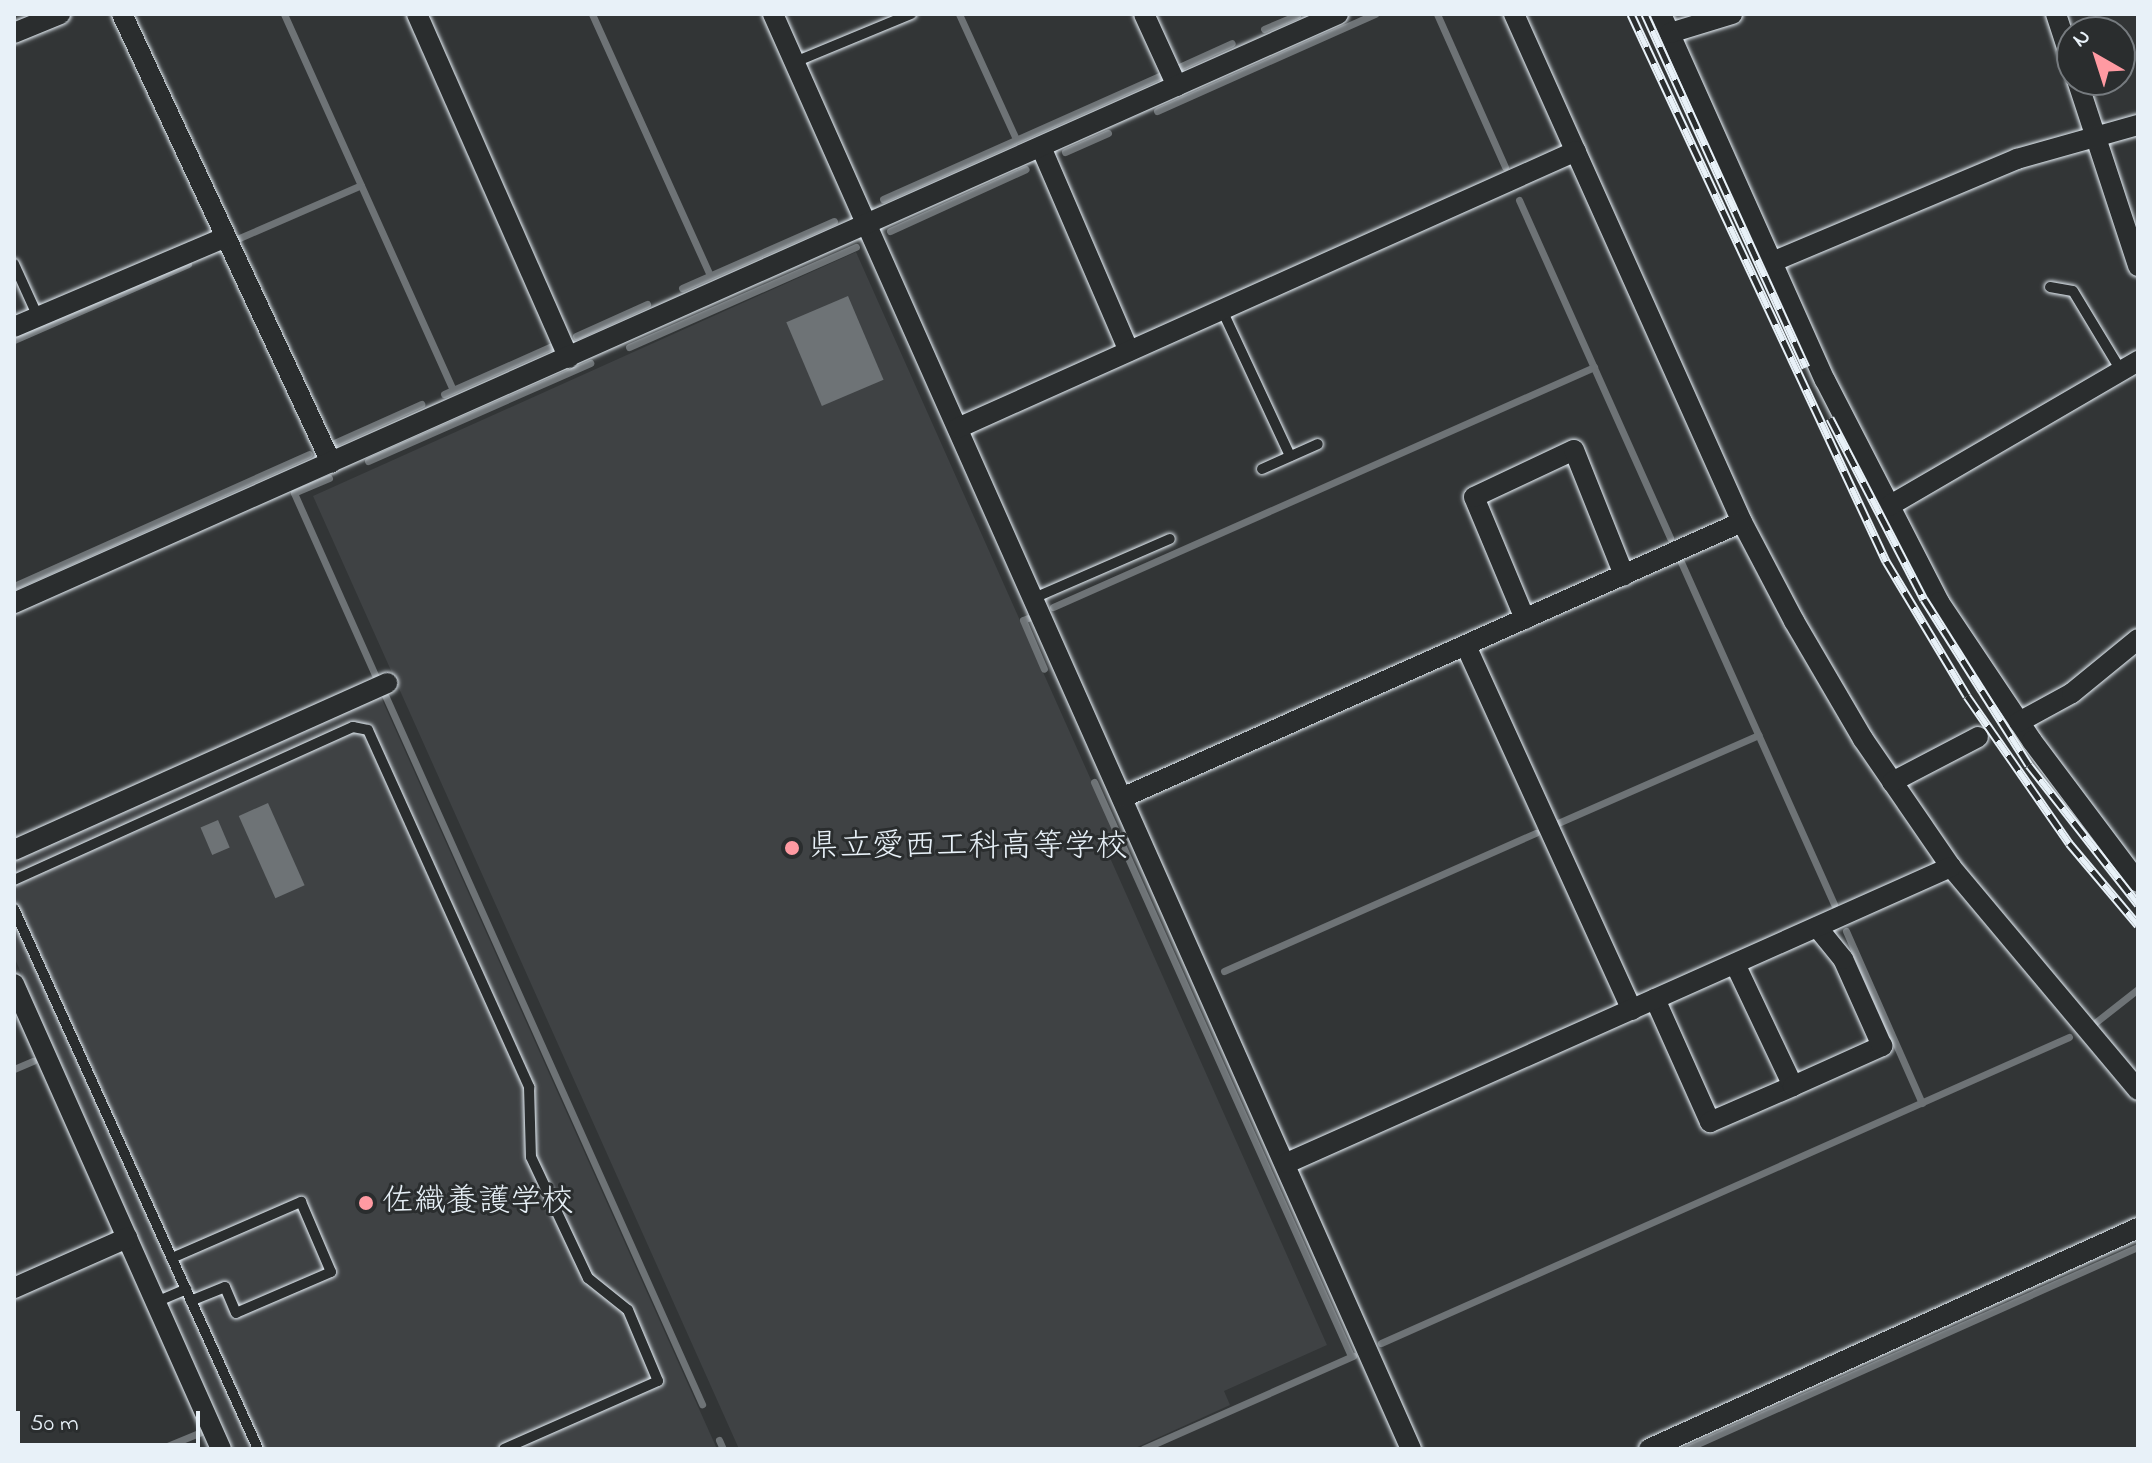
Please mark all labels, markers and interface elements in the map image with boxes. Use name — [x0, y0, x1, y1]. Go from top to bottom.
north arrow — [2056, 16, 2136, 96]
text: N — [2066, 22, 2098, 56]
place label: 県立愛西工科高等学校 — [808, 829, 1128, 867]
marker: 県立愛西工科高等学校 — [783, 839, 801, 857]
place label: 佐織養護学校 — [382, 1184, 574, 1222]
marker: 佐織養護学校 — [357, 1194, 375, 1212]
scale bar — [20, 1395, 204, 1445]
text: 50 m — [30, 1407, 79, 1442]

